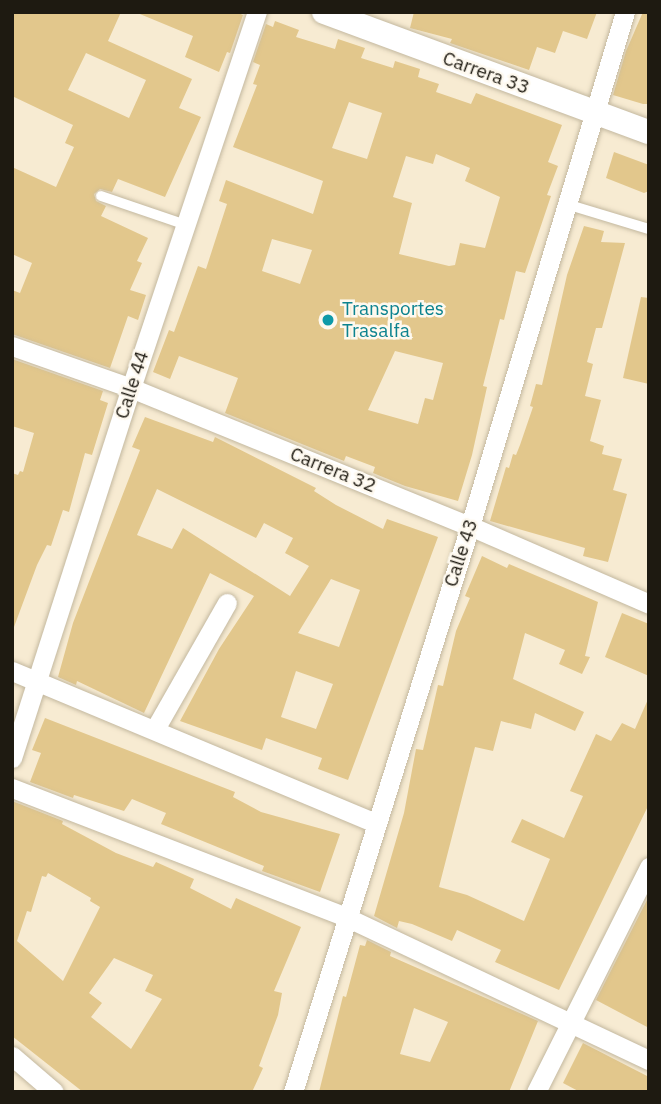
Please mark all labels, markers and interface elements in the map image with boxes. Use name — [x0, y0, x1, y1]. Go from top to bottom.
street label: Carrera 33 — [440, 47, 532, 99]
place label: Transportes Trasalfa — [342, 298, 444, 342]
marker: Transportes Trasalfa — [320, 312, 336, 328]
street label: Calle 44 — [110, 348, 154, 422]
street label: Carrera 32 — [287, 442, 379, 498]
street label: Calle 43 — [439, 516, 483, 590]

